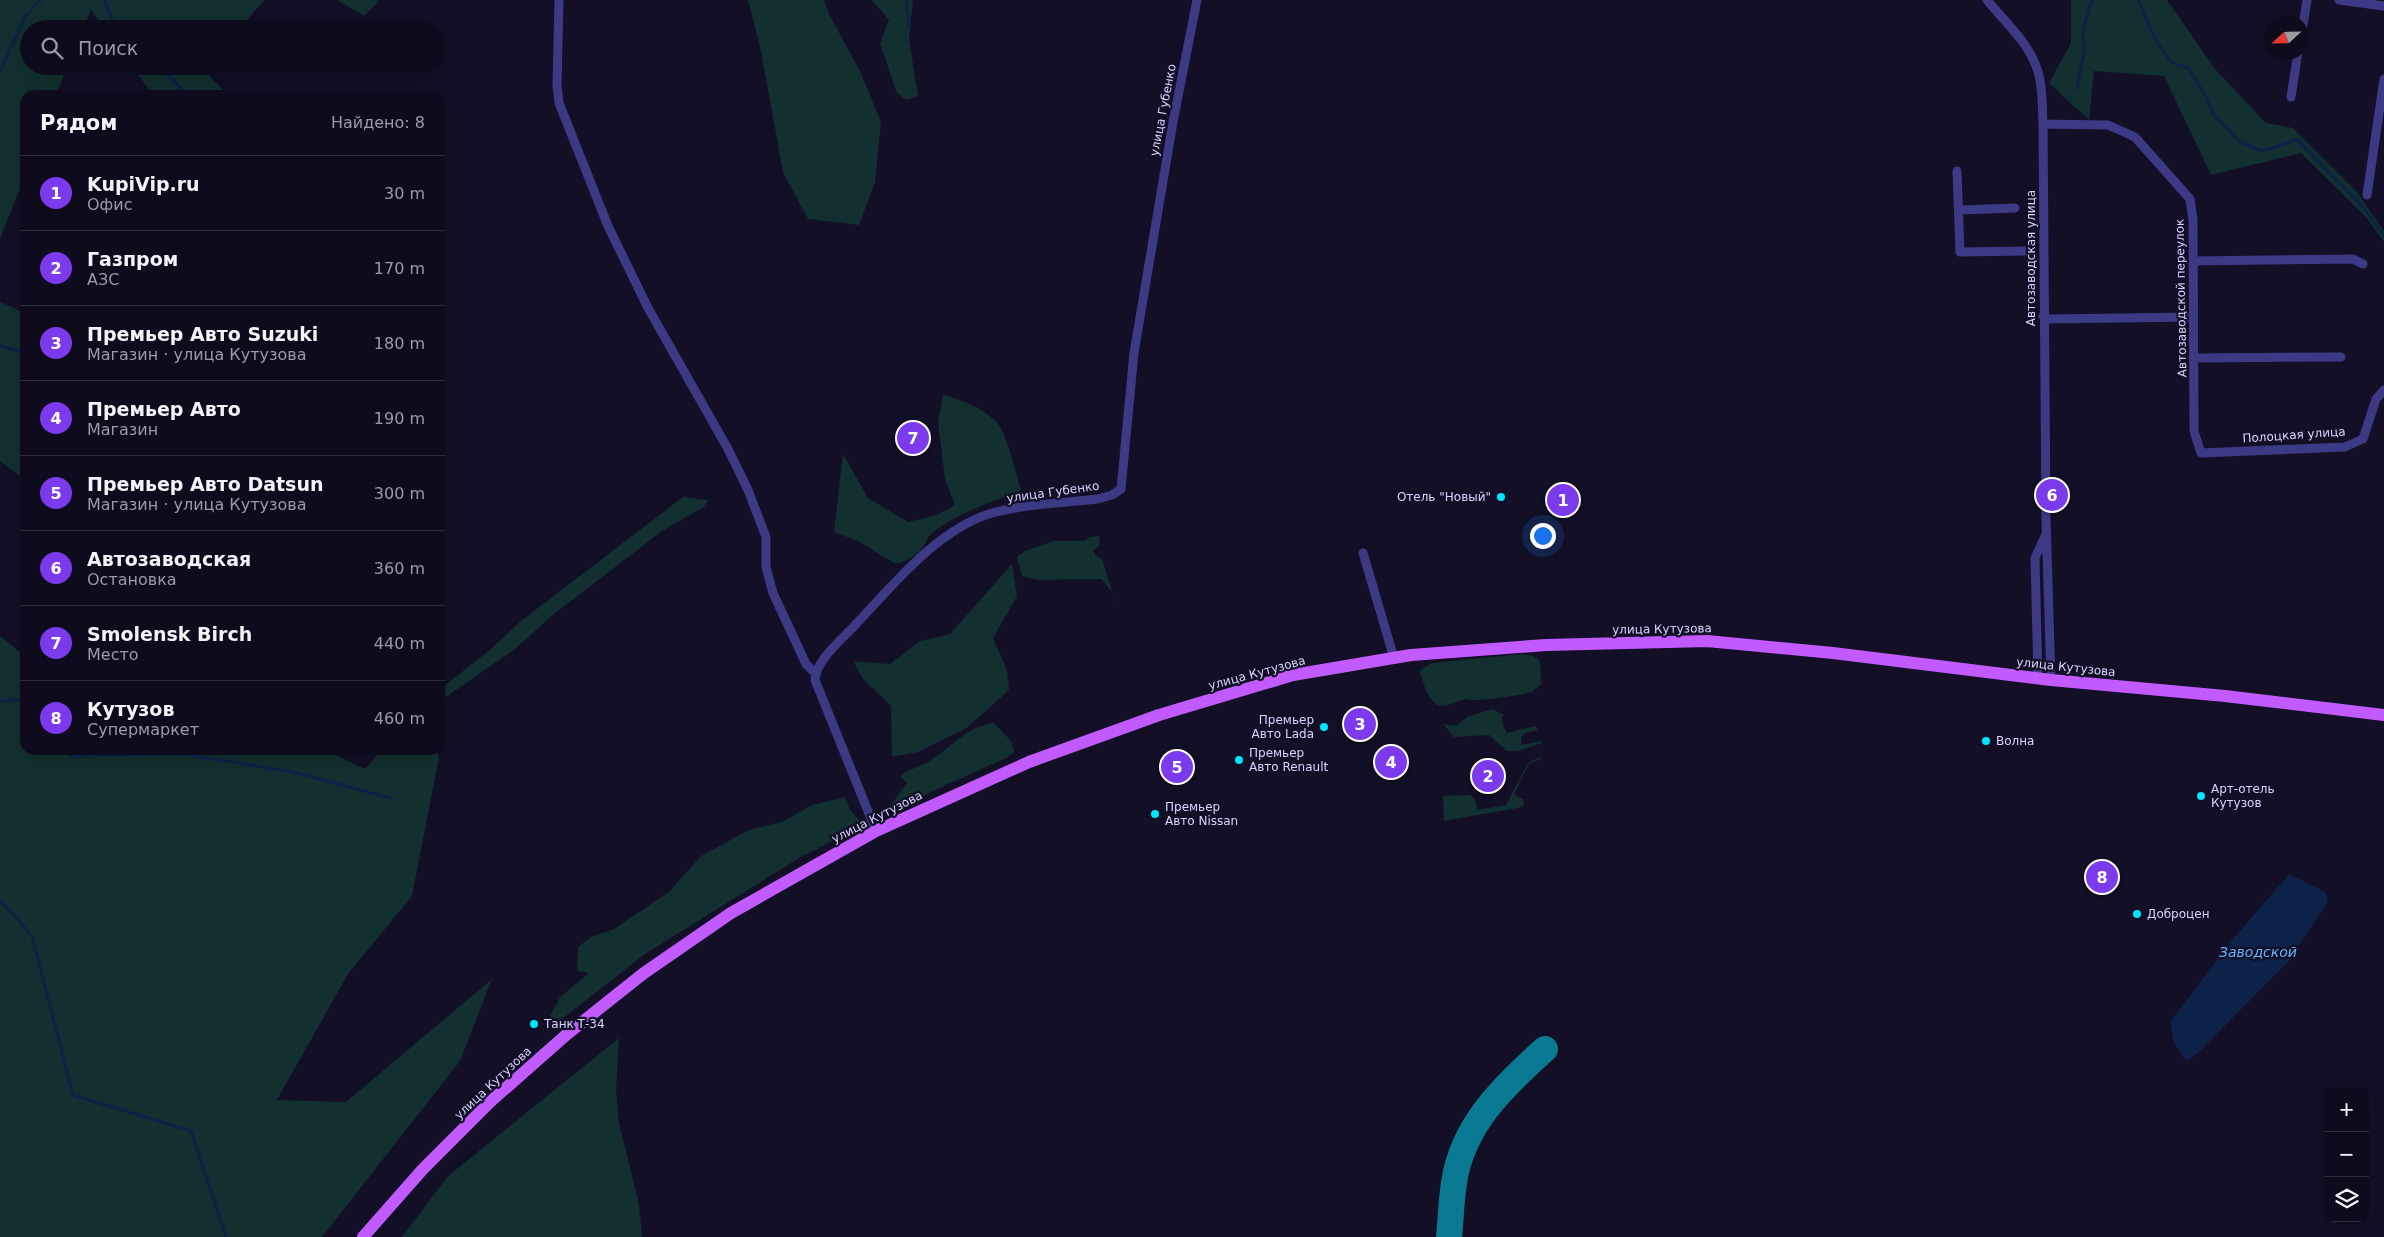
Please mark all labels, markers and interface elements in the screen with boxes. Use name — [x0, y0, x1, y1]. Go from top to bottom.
north arrow — [2264, 15, 2309, 60]
search box — [20, 20, 445, 75]
icon: search — [38, 34, 66, 62]
text: Поиск — [78, 37, 138, 59]
street label: улица Губенко — [1147, 63, 1179, 157]
text: Рядом — [40, 111, 117, 135]
text: Найдено: 8 — [331, 113, 425, 132]
text: KupiVip.ru — [87, 173, 200, 195]
text: 1 — [50, 184, 62, 203]
text: 30 m — [384, 184, 425, 203]
street label: Автозаводская улица — [2024, 190, 2038, 326]
text: Офис — [87, 195, 132, 214]
street label: Автозаводской переулок — [2173, 219, 2189, 377]
text: Газпром — [87, 248, 178, 270]
text: 2 — [50, 259, 62, 278]
text: 170 m — [374, 259, 425, 278]
text: АЗС — [87, 270, 119, 289]
text: Премьер Авто Suzuki — [87, 323, 318, 345]
text: 3 — [50, 334, 62, 353]
text: 180 m — [374, 334, 425, 353]
text: Магазин · улица Кутузова — [87, 345, 306, 364]
text: Премьер Авто — [87, 398, 241, 420]
text: 4 — [50, 409, 62, 428]
text: 190 m — [374, 409, 425, 428]
pin: 7 — [897, 419, 929, 457]
text: Магазин — [87, 420, 158, 439]
street label: Полоцкая улица — [2242, 424, 2346, 446]
text: Премьер Авто Datsun — [87, 473, 323, 495]
pin: 6 — [2036, 476, 2068, 514]
street label: улица Губенко — [1006, 479, 1100, 505]
pin: 1 — [1547, 481, 1579, 519]
text: 5 — [50, 484, 62, 503]
text: 300 m — [374, 484, 425, 503]
place label: Отель "Новый" — [1397, 490, 1491, 504]
marker: Отель "Новый" — [1495, 491, 1507, 503]
text: Магазин · улица Кутузова — [87, 495, 306, 514]
your location — [1530, 523, 1556, 549]
text: Автозаводская — [87, 548, 251, 570]
text: 6 — [50, 559, 62, 578]
text: 360 m — [374, 559, 425, 578]
text: Остановка — [87, 570, 177, 589]
street label: улица Кутузова — [1612, 621, 1712, 637]
text: Smolensk Birch — [87, 623, 252, 645]
text: 7 — [50, 634, 62, 653]
text: 440 m — [374, 634, 425, 653]
text: Место — [87, 645, 139, 664]
street label: улица Кутузова — [1207, 653, 1307, 693]
street label: улица Кутузова — [2016, 655, 2116, 679]
text: Кутузов — [87, 698, 174, 720]
pin: 3 — [1344, 705, 1376, 743]
text: 8 — [50, 709, 62, 728]
text: 460 m — [374, 709, 425, 728]
place label: Премьер Авто Lada — [1252, 713, 1314, 741]
text: Супермаркет — [87, 720, 199, 739]
marker: Премьер Авто Lada — [1318, 721, 1330, 733]
place label: Волна — [1996, 734, 2034, 748]
marker: Волна — [1980, 735, 1992, 747]
pin: 4 — [1375, 743, 1407, 781]
place label: Премьер Авто Renault — [1249, 746, 1329, 774]
pin: 5 — [1161, 748, 1193, 786]
marker: Премьер Авто Renault — [1233, 754, 1245, 766]
pin: 2 — [1472, 757, 1504, 795]
place label: Арт-отель Кутузов — [2211, 782, 2275, 810]
street label: улица Кутузова — [829, 788, 925, 846]
marker: Арт-отель Кутузов — [2195, 790, 2207, 802]
place label: Премьер Авто Nissan — [1165, 800, 1238, 828]
marker: Премьер Авто Nissan — [1149, 808, 1161, 820]
pin: 8 — [2086, 858, 2118, 896]
place label: Доброцен — [2147, 907, 2209, 921]
marker: Доброцен — [2131, 908, 2143, 920]
water label: Заводской — [2219, 944, 2297, 960]
place label: Танк Т-34 — [543, 1017, 605, 1031]
marker: Танк Т-34 — [528, 1018, 540, 1030]
street label: улица Кутузова — [452, 1044, 534, 1122]
map controls — [2324, 1087, 2369, 1222]
button: + — [2324, 1087, 2369, 1132]
button: − — [2324, 1132, 2369, 1177]
button: layers — [2324, 1177, 2369, 1222]

